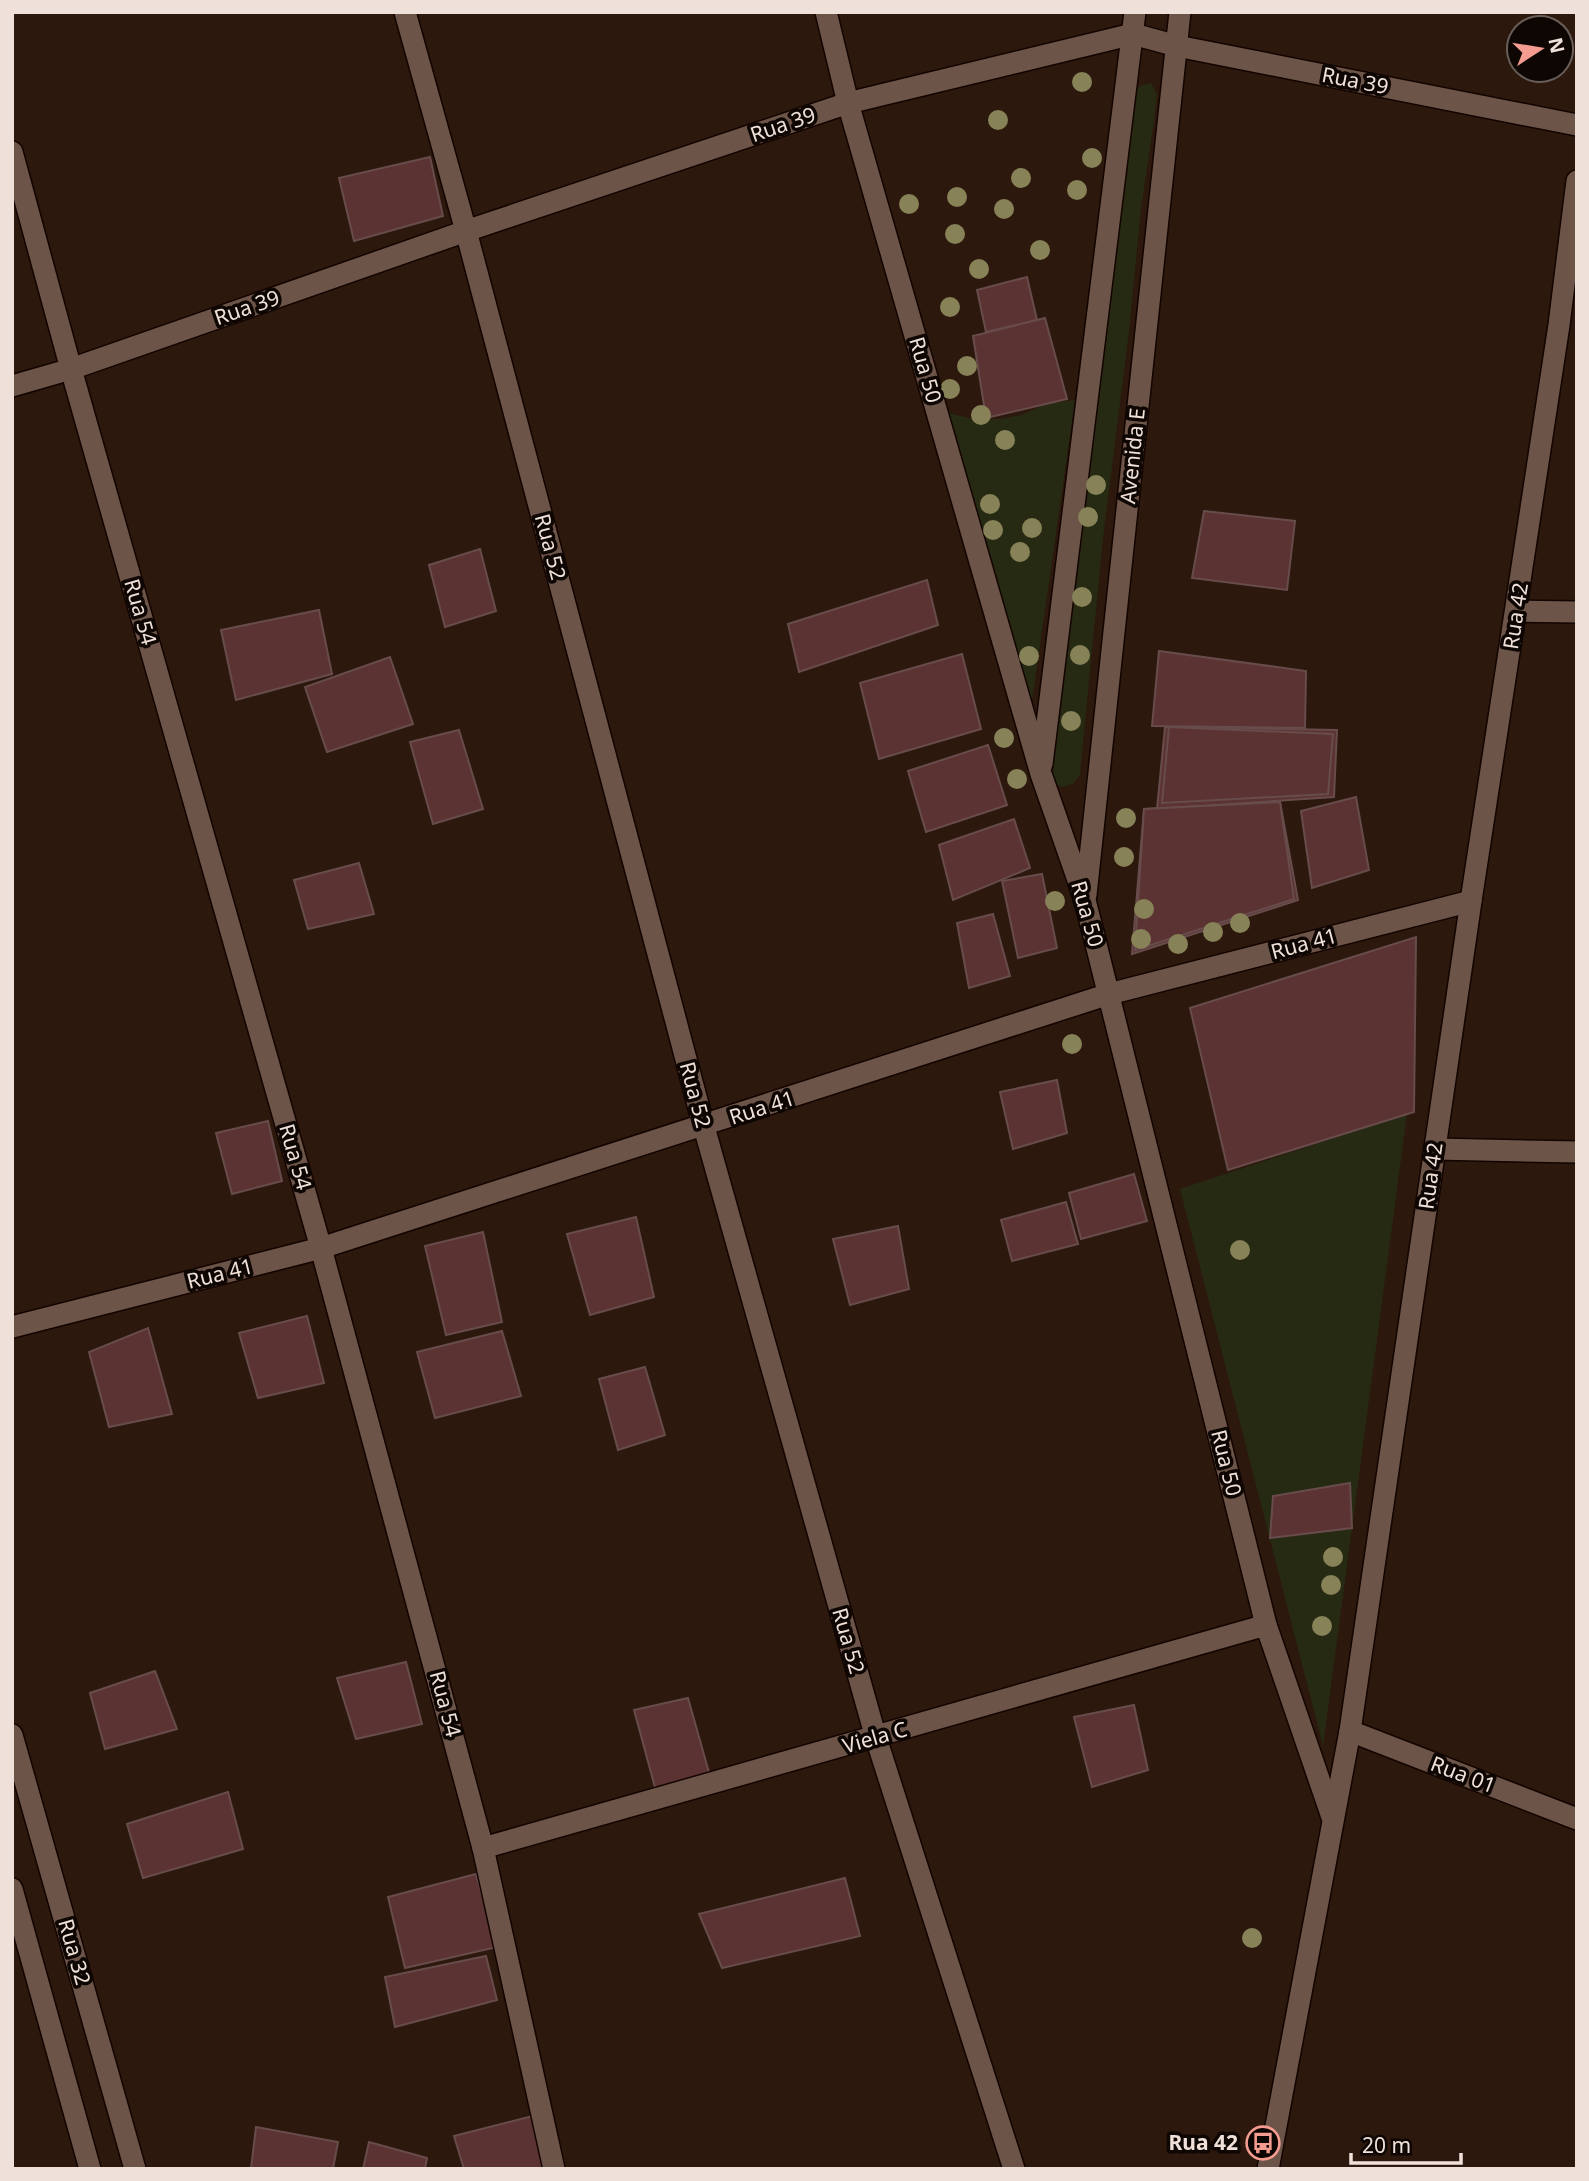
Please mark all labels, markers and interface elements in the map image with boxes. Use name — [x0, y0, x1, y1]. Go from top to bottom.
north arrow — [1505, 14, 1575, 84]
text: N — [1542, 35, 1571, 56]
street label: Rua 39 — [1319, 60, 1391, 100]
street label: Rua 39 — [746, 100, 819, 148]
street label: Rua 39 — [210, 283, 283, 331]
street label: Rua 50 — [903, 334, 949, 406]
street label: Avenida E — [1113, 407, 1151, 505]
street label: Rua 52 — [529, 511, 573, 583]
street label: Rua 54 — [118, 576, 164, 648]
street label: Rua 42 — [1496, 580, 1534, 651]
street label: Rua 50 — [1065, 878, 1111, 950]
street label: Rua 41 — [1268, 921, 1340, 965]
street label: Rua 52 — [674, 1059, 718, 1131]
street label: Rua 41 — [725, 1083, 798, 1131]
street label: Rua 54 — [273, 1121, 319, 1193]
street label: Rua 42 — [1411, 1141, 1449, 1211]
street label: Rua 41 — [184, 1251, 256, 1295]
street label: Rua 50 — [1205, 1427, 1249, 1499]
street label: Rua 52 — [826, 1605, 872, 1677]
street label: Rua 54 — [424, 1668, 468, 1740]
street label: Viela C — [839, 1715, 910, 1760]
street label: Rua 01 — [1427, 1749, 1500, 1799]
street label: Rua 32 — [52, 1916, 98, 1988]
scale bar — [1351, 2122, 1461, 2166]
bus stop icon: Rua 42 — [1244, 2124, 1282, 2162]
place label: Rua 42 — [1169, 2128, 1238, 2156]
text: 20 m — [1362, 2131, 1411, 2159]

